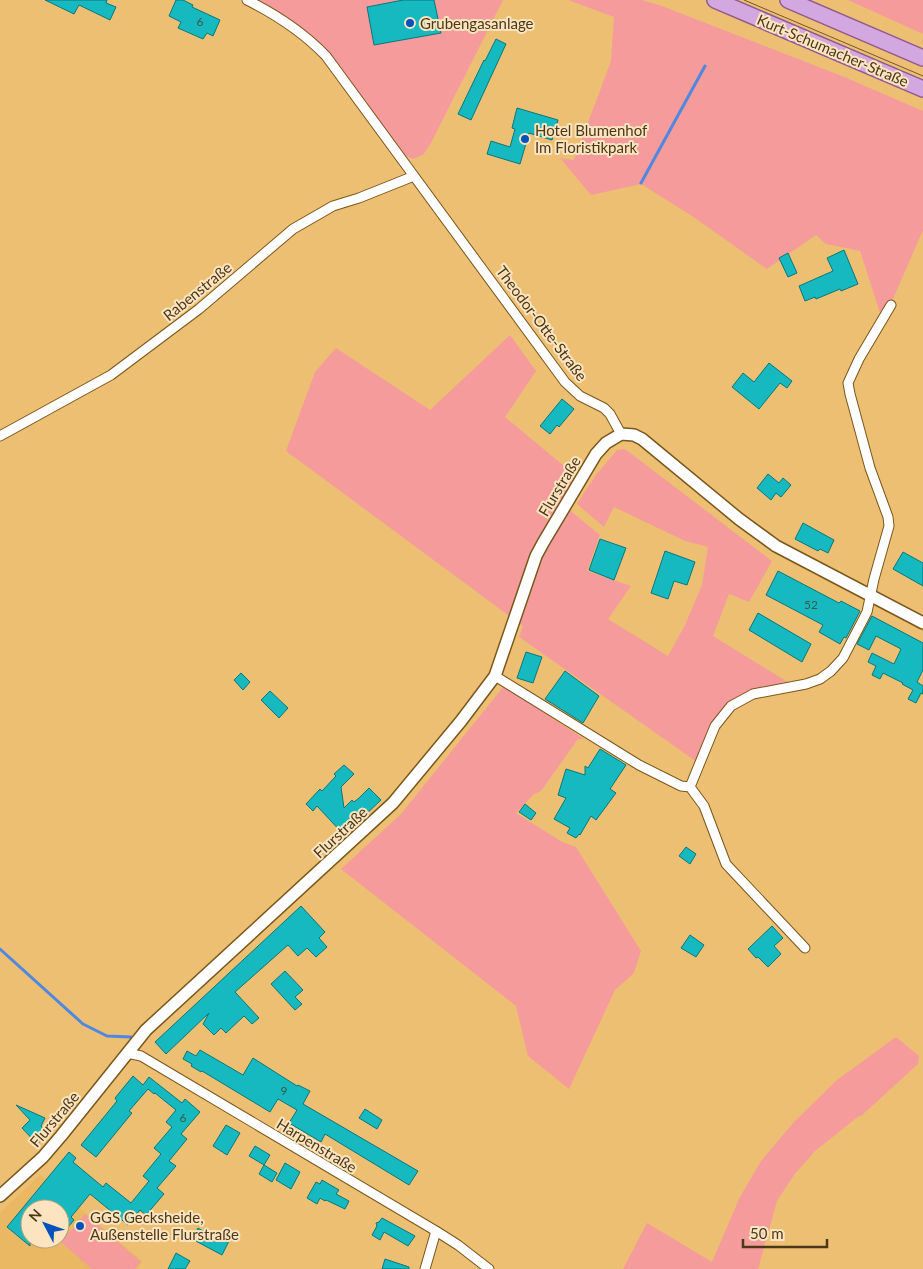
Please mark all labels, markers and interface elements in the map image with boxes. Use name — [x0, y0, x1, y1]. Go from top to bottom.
street label: Kurt-Schumacher-Straße — [755, 10, 912, 90]
house number: 6 — [197, 14, 204, 29]
place label: Grubengasanlage — [420, 14, 534, 32]
marker: Grubengasanlage — [404, 17, 416, 29]
place label: Hotel Blumenhof Im Floristikpark — [535, 121, 648, 156]
marker: Hotel Blumenhof Im Floristikpark — [519, 133, 531, 145]
street label: Rabenstraße — [159, 258, 235, 324]
street label: Theodor-Otte-Straße — [493, 262, 591, 384]
street label: Flurstraße — [534, 453, 584, 519]
house number: 52 — [804, 597, 818, 612]
street label: Flurstraße — [309, 803, 371, 861]
house number: 9 — [281, 1083, 288, 1098]
street label: Flurstraße — [26, 1088, 82, 1150]
house number: 6 — [180, 1110, 187, 1125]
street label: Harpenstraße — [274, 1114, 360, 1176]
north arrow — [20, 1199, 70, 1249]
text: N — [25, 1205, 45, 1225]
place label: GGS Gecksheide, Außenstelle Flurstraße — [90, 1208, 239, 1243]
scale bar — [743, 1216, 827, 1248]
marker: GGS Gecksheide, Außenstelle Flurstraße — [74, 1220, 86, 1232]
text: 50 m — [750, 1224, 784, 1242]

